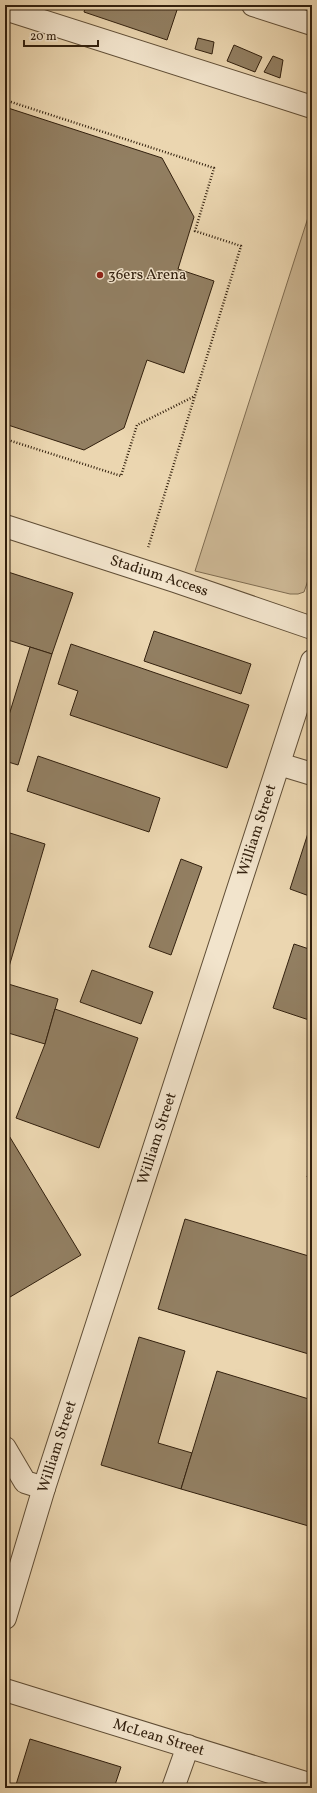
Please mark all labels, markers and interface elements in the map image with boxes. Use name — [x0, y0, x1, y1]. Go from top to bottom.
scale bar — [24, 22, 98, 48]
text: 20 m — [30, 29, 57, 45]
place label: 36ers Arena — [108, 265, 186, 286]
marker: 36ers Arena — [95, 270, 105, 280]
street label: Stadium Access — [107, 550, 211, 602]
street label: William Street — [232, 782, 282, 879]
street label: William Street — [132, 1090, 182, 1187]
street label: William Street — [33, 1398, 82, 1496]
street label: McLean Street — [110, 1714, 207, 1762]

